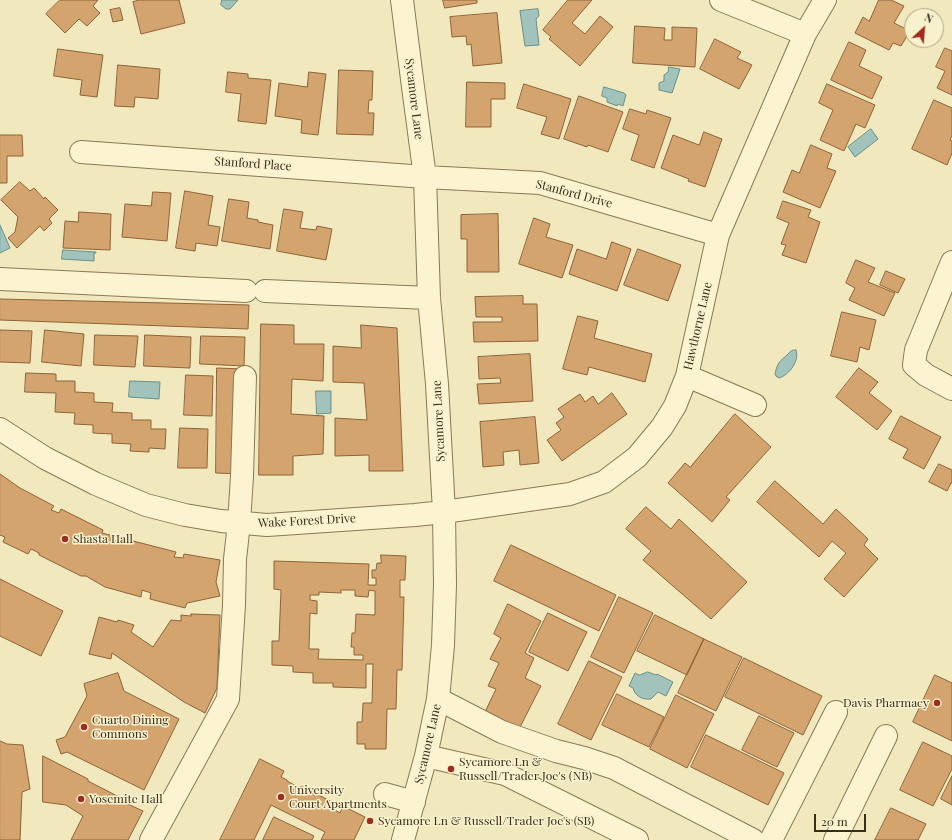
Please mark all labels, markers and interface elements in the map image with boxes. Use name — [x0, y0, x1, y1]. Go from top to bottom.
north arrow — [904, 8, 944, 48]
text: N — [922, 9, 936, 26]
street label: Sycamore Lane — [402, 57, 426, 141]
street label: Stanford Place — [214, 154, 292, 174]
street label: Stanford Drive — [534, 177, 614, 211]
street label: Hawthorne Lane — [681, 281, 715, 371]
street label: Sycamore Lane — [430, 380, 448, 462]
street label: Wake Forest Drive — [258, 511, 356, 531]
place label: Shasta Hall — [73, 532, 133, 546]
marker: Shasta Hall — [60, 534, 70, 544]
place label: Davis Pharmacy — [843, 696, 929, 710]
marker: Davis Pharmacy — [932, 698, 942, 708]
street label: Sycamore Lane — [412, 702, 444, 786]
place label: Cuarto Dining Commons — [92, 713, 169, 741]
marker: Cuarto Dining Commons — [79, 722, 89, 732]
place label: Sycamore Ln & Russell/Trader Joe's (NB) — [459, 755, 592, 783]
marker: Sycamore Ln & Russell/Trader Joe's (NB) — [446, 764, 456, 774]
place label: University Court Apartments — [289, 783, 387, 811]
place label: Yosemite Hall — [89, 792, 163, 806]
marker: University Court Apartments — [276, 792, 286, 802]
marker: Yosemite Hall — [76, 794, 86, 804]
scale bar — [816, 806, 868, 832]
text: 20 m — [821, 813, 848, 829]
place label: Sycamore Ln & Russell/Trader Joe's (SB) — [378, 814, 594, 828]
marker: Sycamore Ln & Russell/Trader Joe's (SB) — [365, 816, 375, 826]

